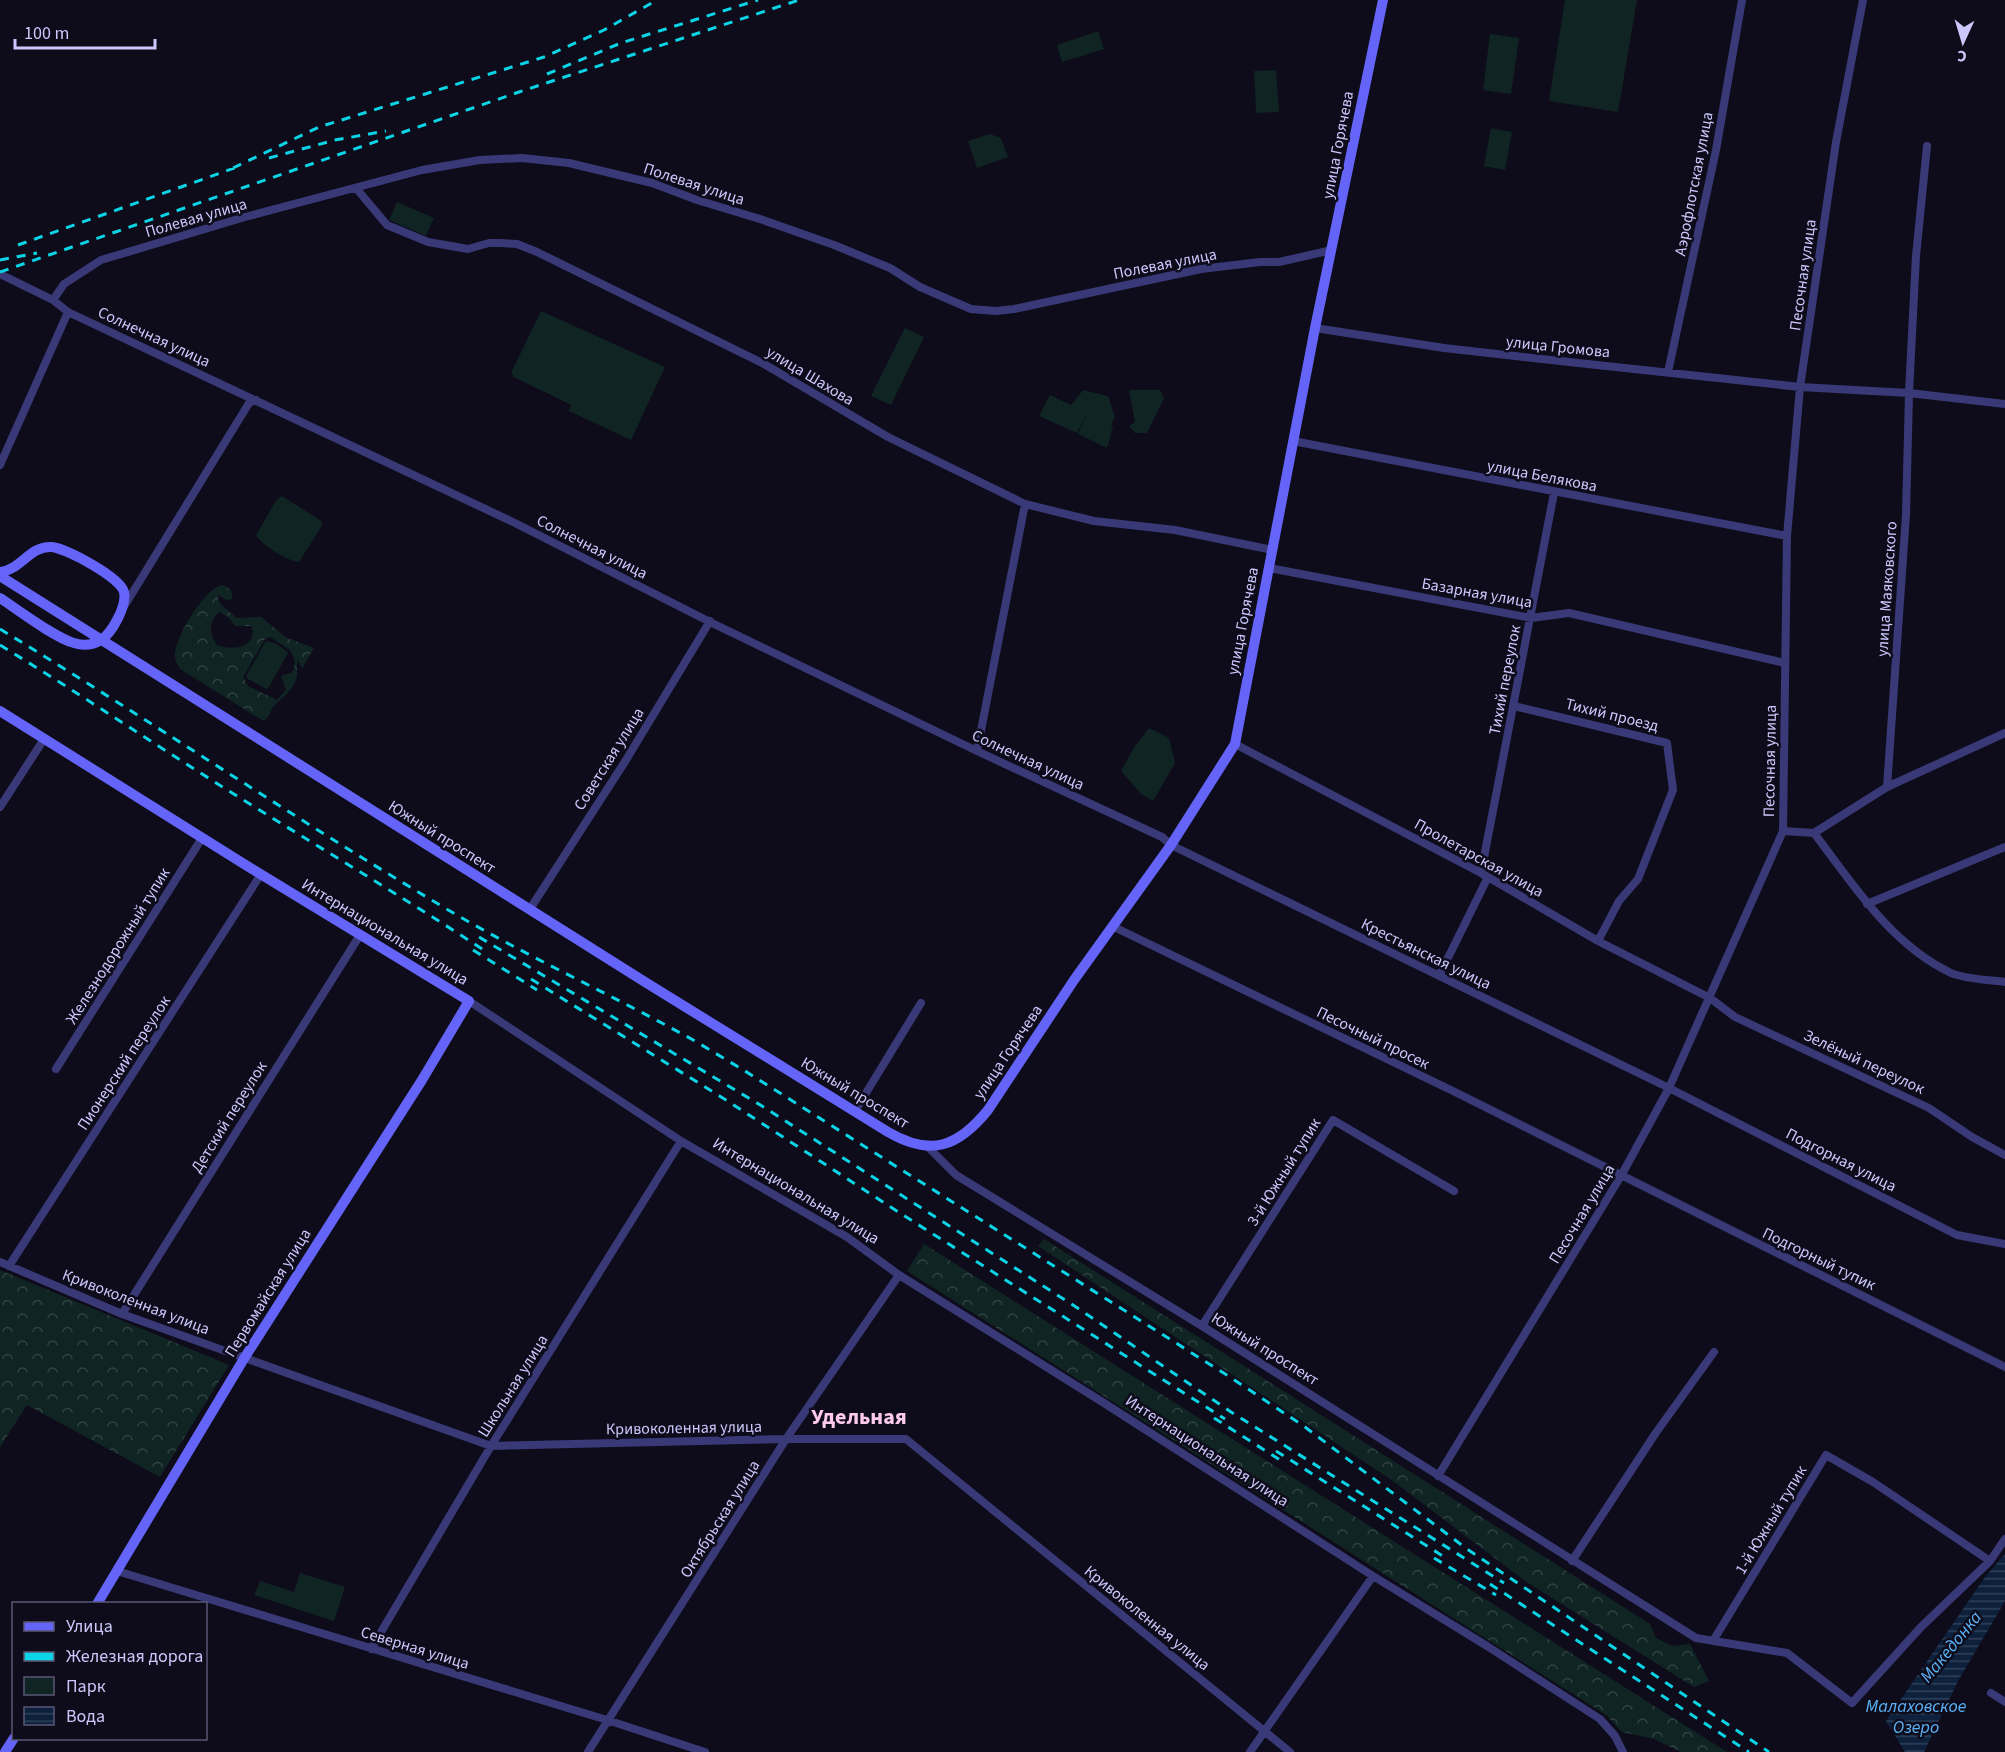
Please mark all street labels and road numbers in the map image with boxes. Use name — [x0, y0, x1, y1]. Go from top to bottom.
street label: улица Горячева — [1317, 89, 1359, 201]
street label: Аэрофлотская улица — [1669, 110, 1719, 258]
street label: Полевая улица — [641, 157, 747, 211]
street label: Полевая улица — [143, 193, 249, 243]
street label: Песочная улица — [1784, 218, 1822, 332]
street label: Полевая улица — [1111, 243, 1219, 285]
street label: Солнечная улица — [94, 301, 214, 373]
street label: улица Громова — [1505, 331, 1611, 363]
street label: улица Шахова — [762, 341, 858, 411]
street label: улица Белякова — [1485, 455, 1599, 497]
street label: Солнечная улица — [533, 510, 651, 584]
street label: улица Маяковского — [1871, 521, 1903, 657]
street label: улица Горячева — [1222, 565, 1264, 677]
street label: Базарная улица — [1420, 572, 1534, 614]
street label: Тихий переулок — [1484, 623, 1526, 737]
street label: Тихий проезд — [1563, 693, 1661, 737]
street label: Советская улица — [569, 703, 649, 815]
street label: Песочная улица — [1758, 705, 1782, 817]
street label: Солнечная улица — [968, 724, 1088, 796]
street label: Южный проспект — [384, 795, 500, 879]
street label: Пролетарская улица — [1410, 813, 1548, 903]
street label: Железнодорожный тупик — [61, 863, 175, 1029]
street label: Интернациональная улица — [297, 873, 473, 991]
street label: Крестьянская улица — [1357, 913, 1495, 995]
street label: Пионерский переулок — [72, 991, 176, 1135]
street label: улица Горячева — [968, 1000, 1048, 1104]
street label: Песочный просек — [1313, 1001, 1433, 1075]
street label: Зелёный переулок — [1800, 1024, 1928, 1100]
street label: Южный проспект — [797, 1052, 913, 1134]
street label: Детский переулок — [186, 1057, 272, 1177]
street label: 3-й Южный тупик — [1242, 1114, 1326, 1230]
street label: Подгорная улица — [1782, 1123, 1900, 1197]
street label: Интернациональная улица — [708, 1132, 884, 1250]
street label: Песочная улица — [1544, 1160, 1620, 1268]
street label: Подгорный тупик — [1759, 1222, 1879, 1296]
street label: Первомайская улица — [220, 1225, 316, 1361]
street label: Кривоколенная улица — [59, 1264, 213, 1340]
street label: Южный проспект — [1207, 1307, 1323, 1391]
street label: Школьная улица — [473, 1331, 553, 1441]
street label: Интернациональная улица — [1121, 1390, 1293, 1512]
street label: Кривоколенная улица — [606, 1416, 762, 1440]
street label: Октябрьская улица — [675, 1456, 765, 1582]
street label: 1-й Южный тупик — [1730, 1461, 1812, 1579]
street label: Кривоколенная улица — [1079, 1560, 1215, 1676]
street label: Северная улица — [358, 1621, 472, 1675]

